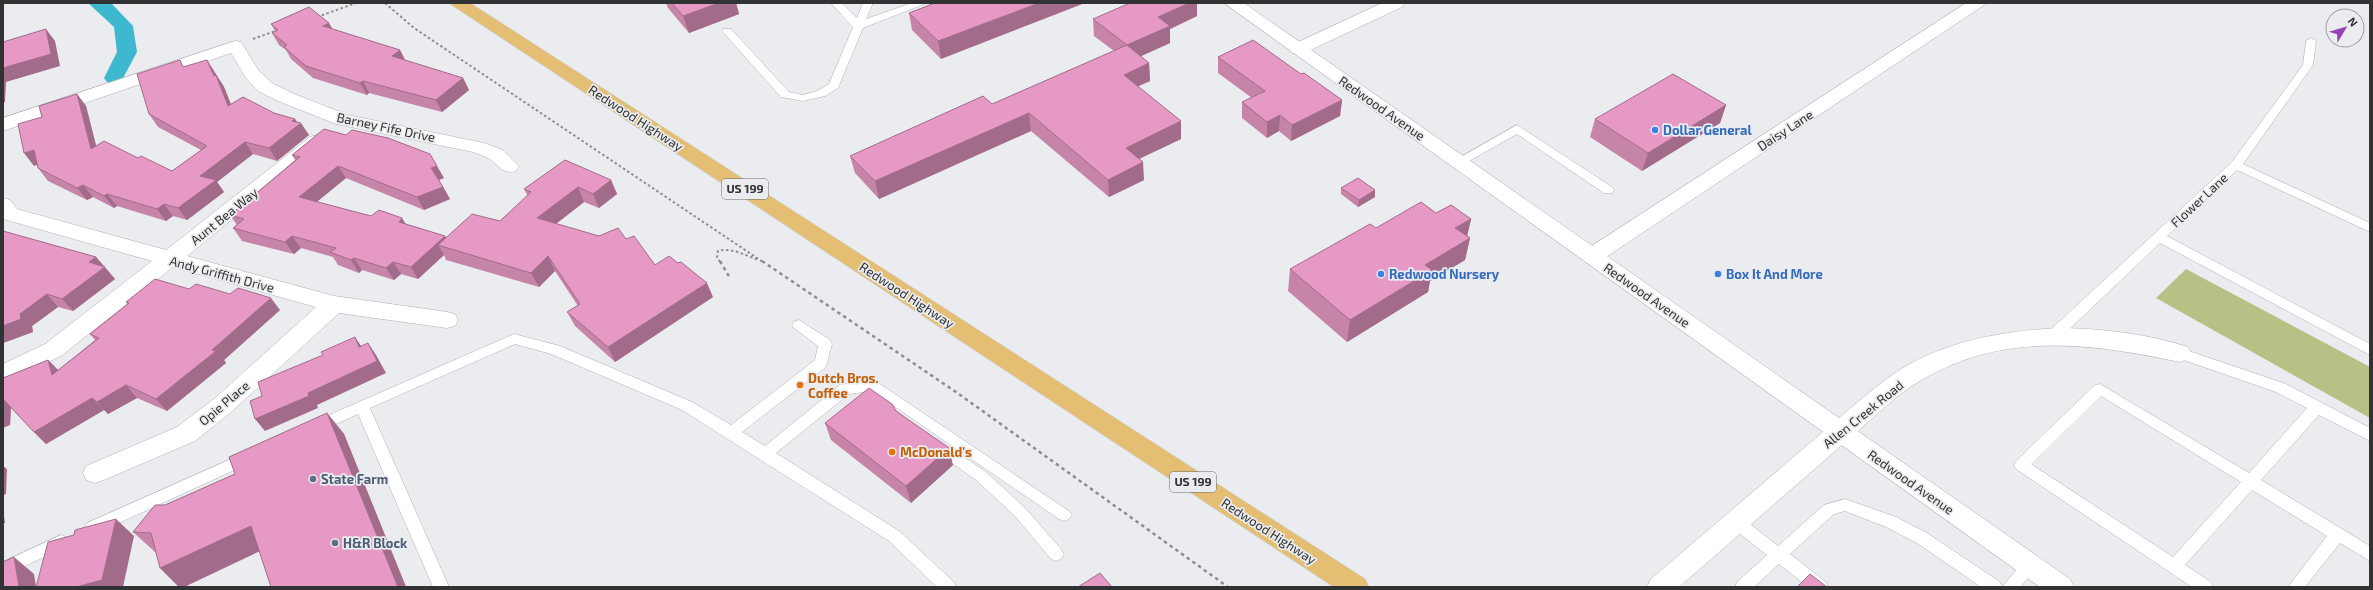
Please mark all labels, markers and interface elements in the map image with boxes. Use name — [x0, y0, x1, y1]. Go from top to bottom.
north arrow — [2325, 8, 2365, 48]
text: N — [2346, 14, 2361, 29]
street label: Redwood Avenue — [1336, 72, 1428, 144]
street label: Redwood Highway — [586, 81, 686, 155]
street label: Daisy Lane — [1754, 106, 1816, 154]
street label: Barney Fife Drive — [335, 109, 437, 145]
place label: Dollar General — [1663, 122, 1752, 138]
marker: Dollar General — [1650, 125, 1660, 135]
street label: Flower Lane — [2167, 170, 2231, 230]
road number: US 199 — [722, 179, 768, 199]
street label: Aunt Bea Way — [187, 184, 261, 248]
street label: Andy Griffith Drive — [168, 252, 276, 296]
street label: Redwood Highway — [857, 258, 957, 332]
street label: Redwood Avenue — [1601, 259, 1693, 331]
place label: Redwood Nursery — [1389, 266, 1500, 282]
place label: Box It And More — [1726, 266, 1823, 282]
marker: Redwood Nursery — [1376, 269, 1386, 279]
marker: Box It And More — [1713, 269, 1723, 279]
place label: Dutch Bros. Coffee — [808, 370, 879, 401]
street label: Opie Place — [195, 377, 253, 429]
street label: Allen Creek Road — [1820, 377, 1906, 451]
marker: Dutch Bros. Coffee — [795, 380, 805, 390]
place label: McDonald's — [900, 444, 972, 460]
street label: Redwood Avenue — [1865, 446, 1957, 518]
marker: McDonald's — [887, 447, 897, 457]
place label: State Farm — [321, 471, 388, 487]
road number: US 199 — [1170, 472, 1216, 492]
marker: State Farm — [308, 474, 318, 484]
street label: Redwood Highway — [1219, 494, 1319, 568]
place label: H&R Block — [343, 535, 408, 551]
marker: H&R Block — [330, 538, 340, 548]

